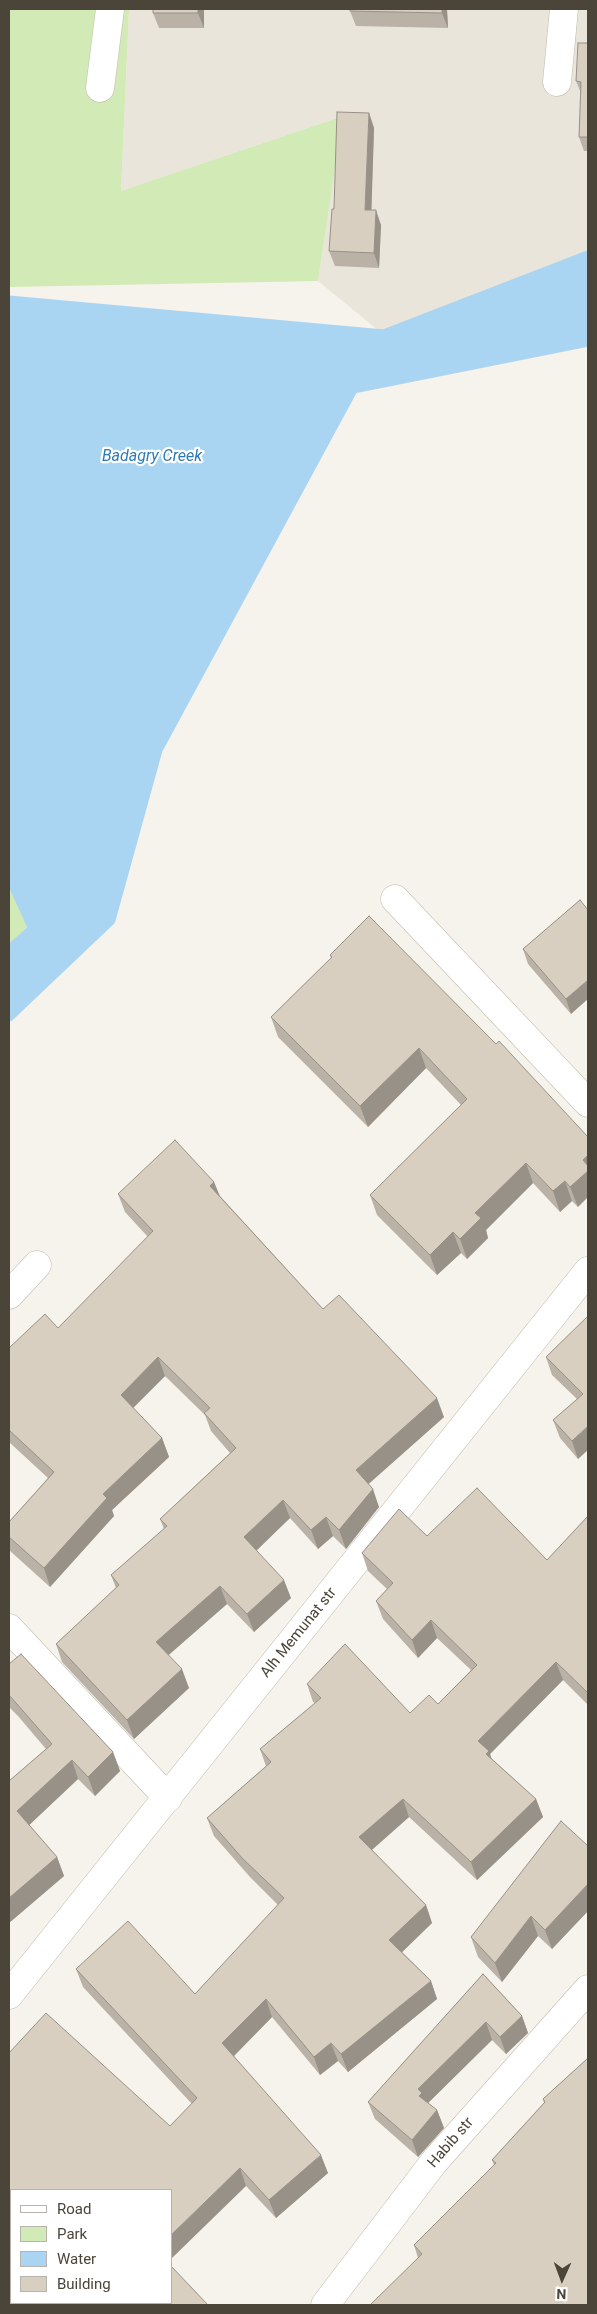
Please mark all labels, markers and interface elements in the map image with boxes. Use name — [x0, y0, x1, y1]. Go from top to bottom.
water label: Badagry Creek — [102, 447, 202, 467]
street label: Alh Memunat str — [257, 1584, 341, 1682]
street label: Habib str — [424, 2114, 478, 2172]
legend — [10, 2189, 172, 2304]
text: Road — [57, 2200, 91, 2218]
text: Park — [57, 2225, 87, 2243]
text: Water — [57, 2250, 96, 2268]
north arrow — [537, 2254, 587, 2304]
text: Building — [57, 2275, 111, 2293]
text: N — [556, 2286, 567, 2302]

